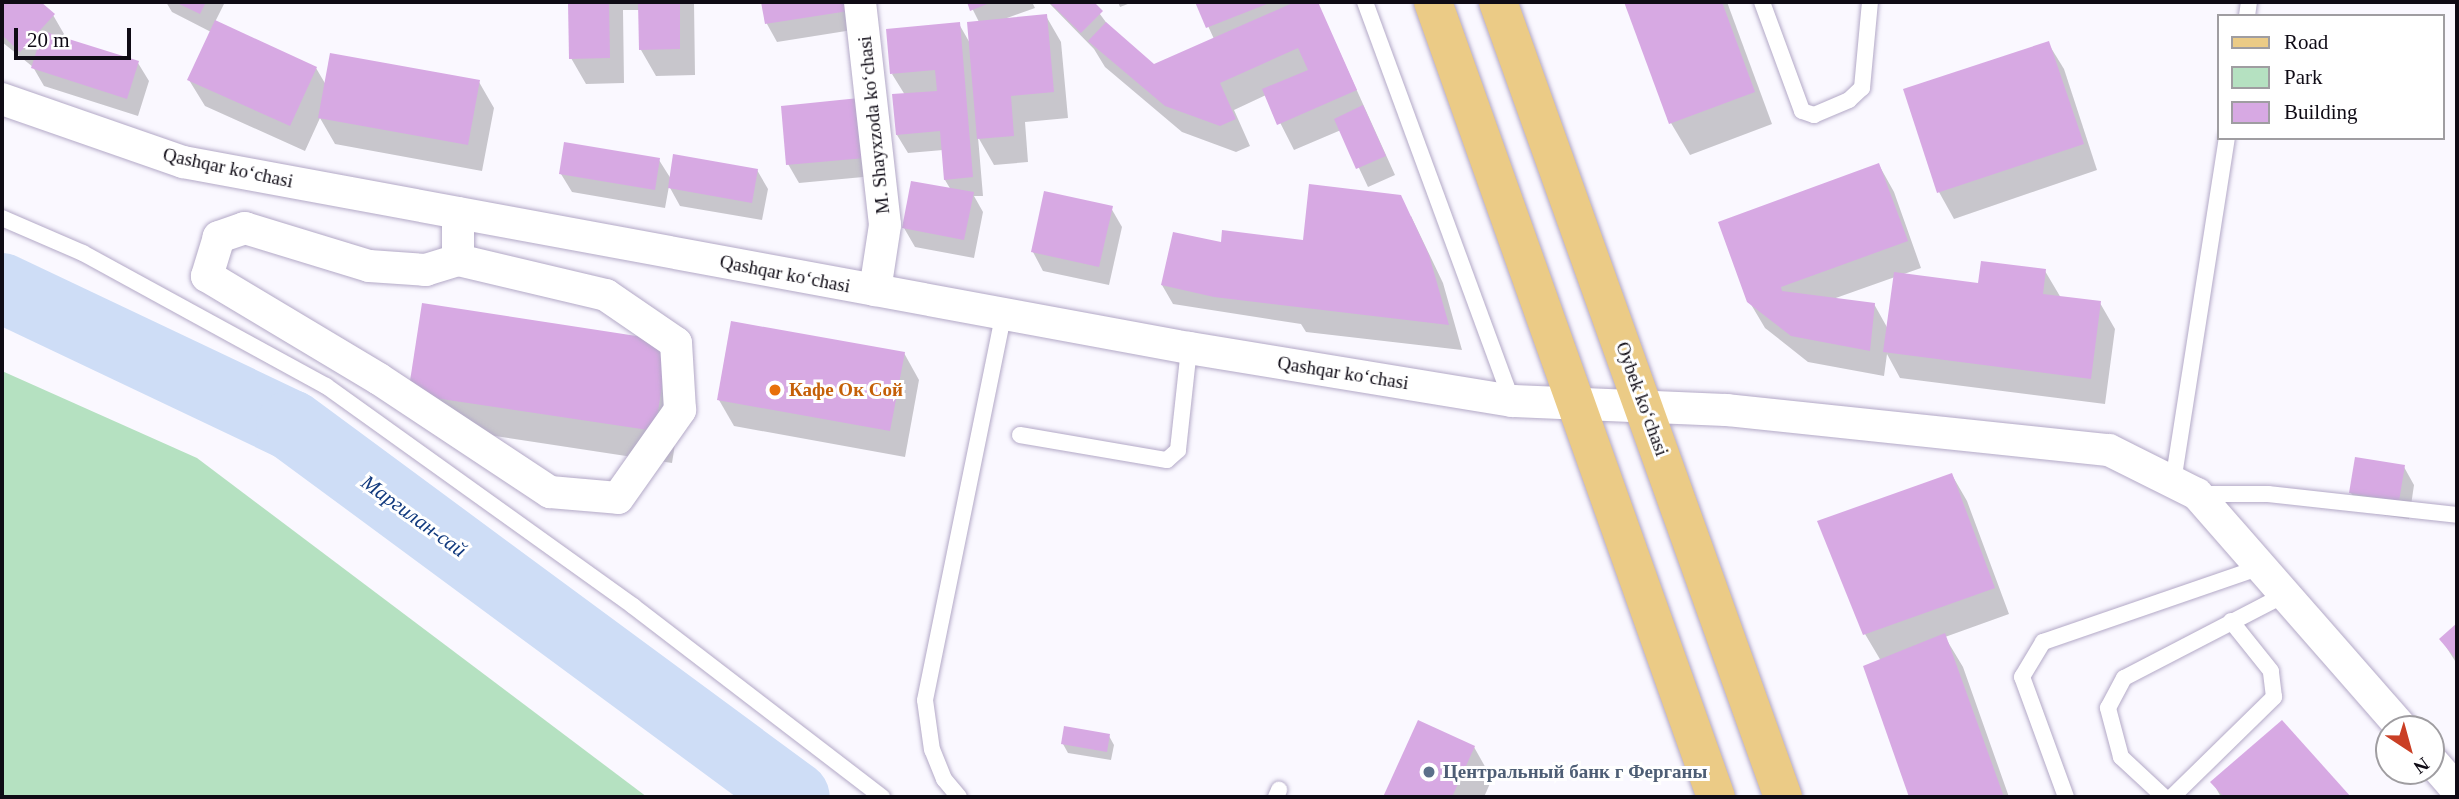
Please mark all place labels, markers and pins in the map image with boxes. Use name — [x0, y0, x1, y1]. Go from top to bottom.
place label: Кафе Ок Сой — [789, 379, 903, 401]
marker: Кафе Ок Сой — [767, 382, 783, 398]
place label: Центральный банк г Ферганы — [1443, 761, 1707, 783]
marker: Центральный банк г Ферганы — [1421, 764, 1437, 780]

